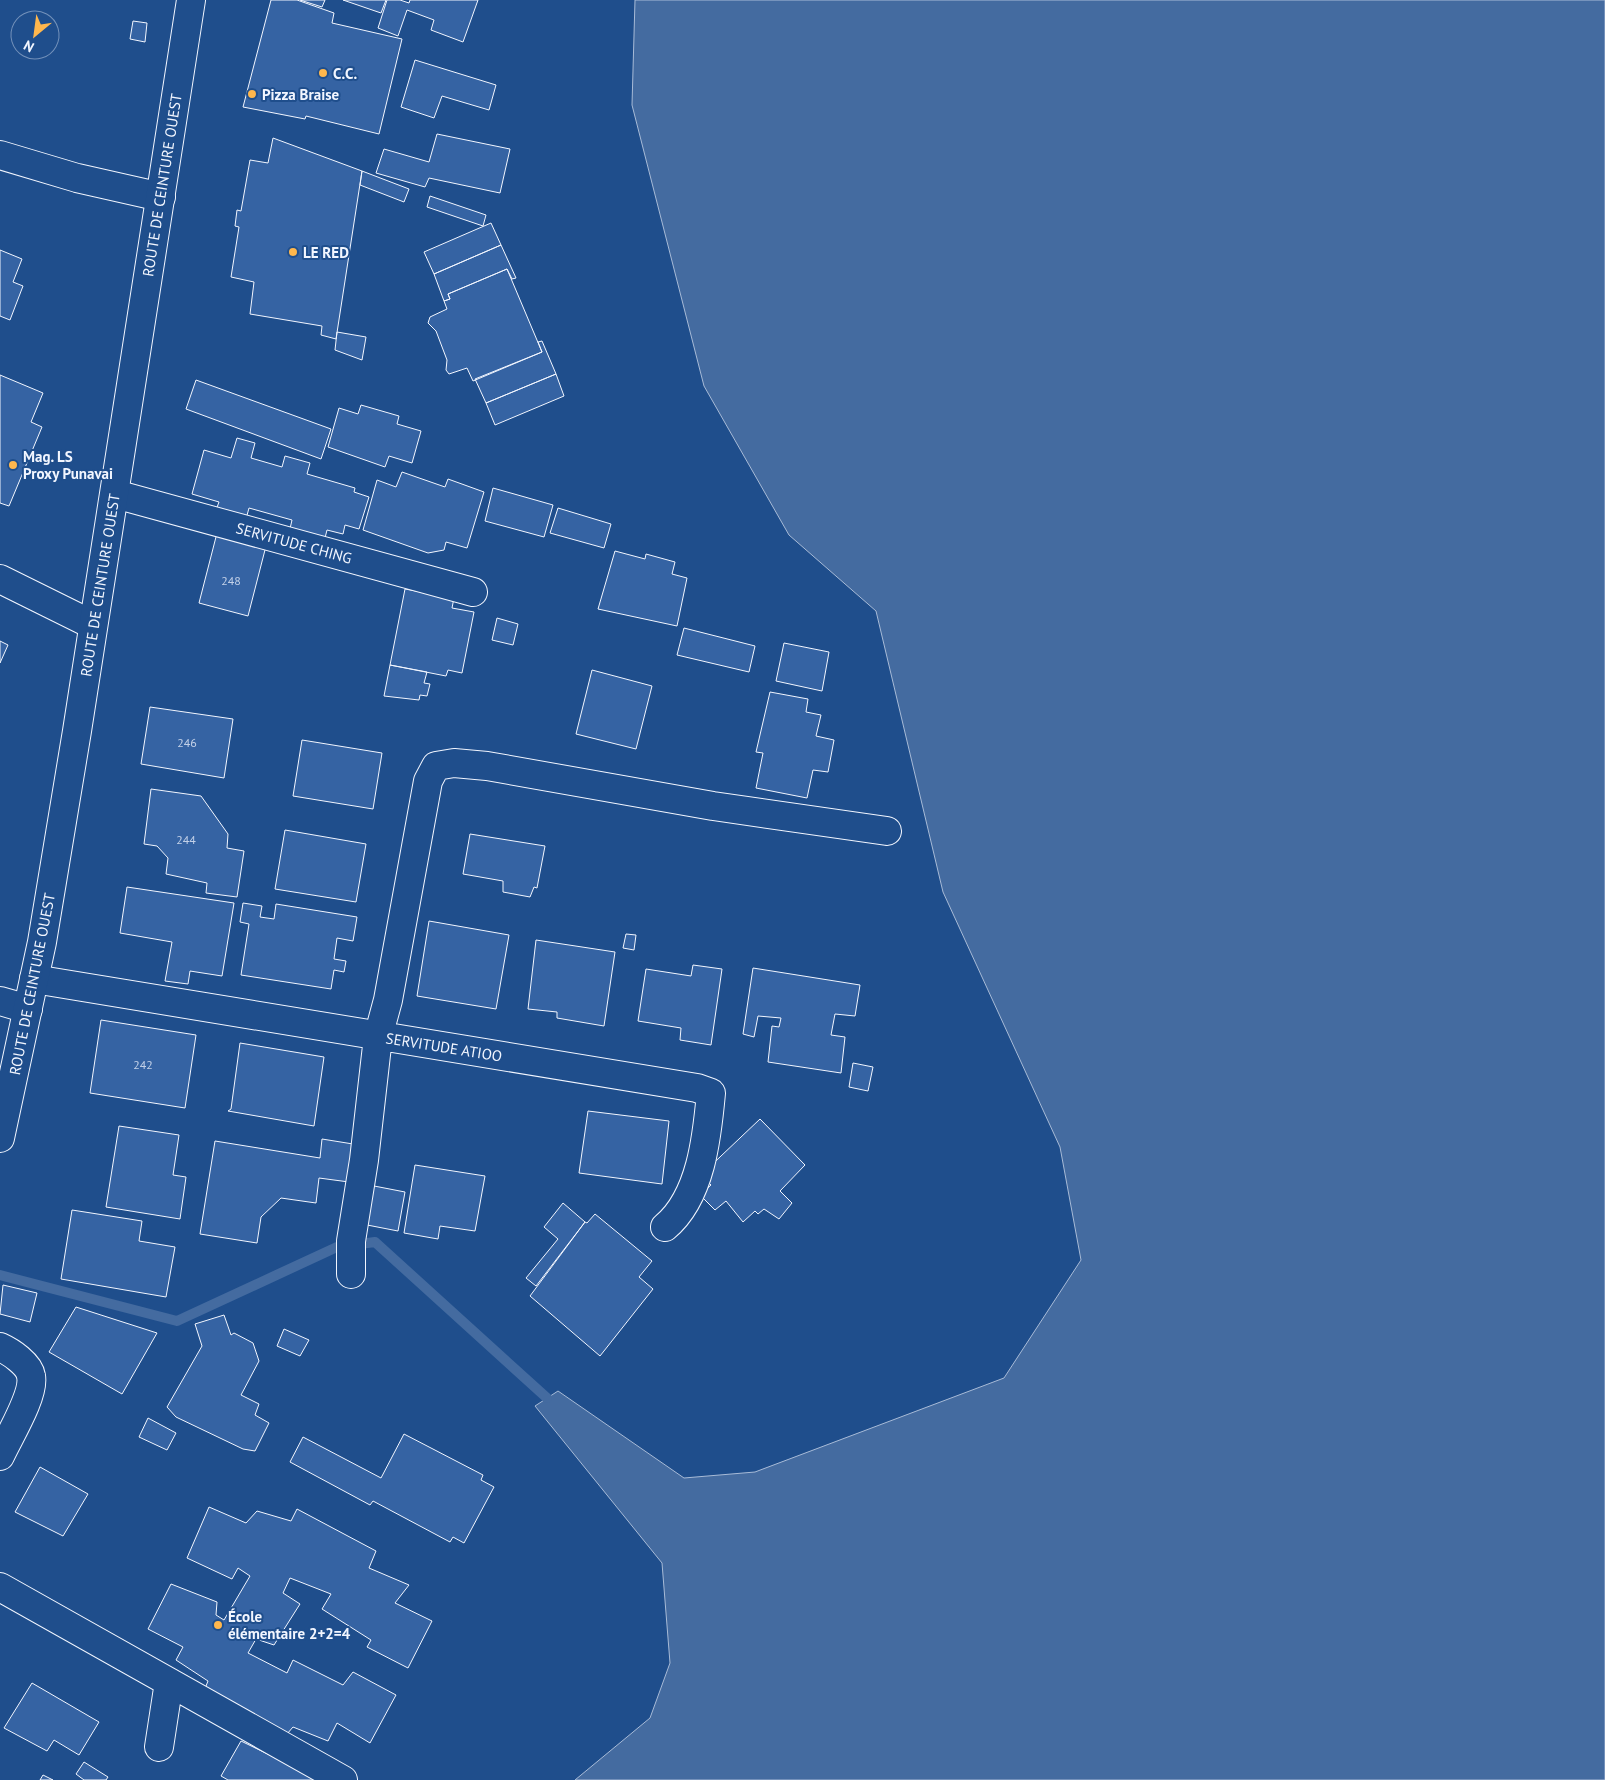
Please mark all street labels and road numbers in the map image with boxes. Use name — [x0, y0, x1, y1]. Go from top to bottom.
street label: ROUTE DE CEINTURE OUEST — [138, 91, 186, 278]
street label: ROUTE DE CEINTURE OUEST — [76, 491, 124, 678]
street label: SERVITUDE CHING — [234, 518, 354, 568]
street label: ROUTE DE CEINTURE OUEST — [5, 891, 59, 1077]
street label: SERVITUDE ATIOO — [384, 1028, 504, 1066]

